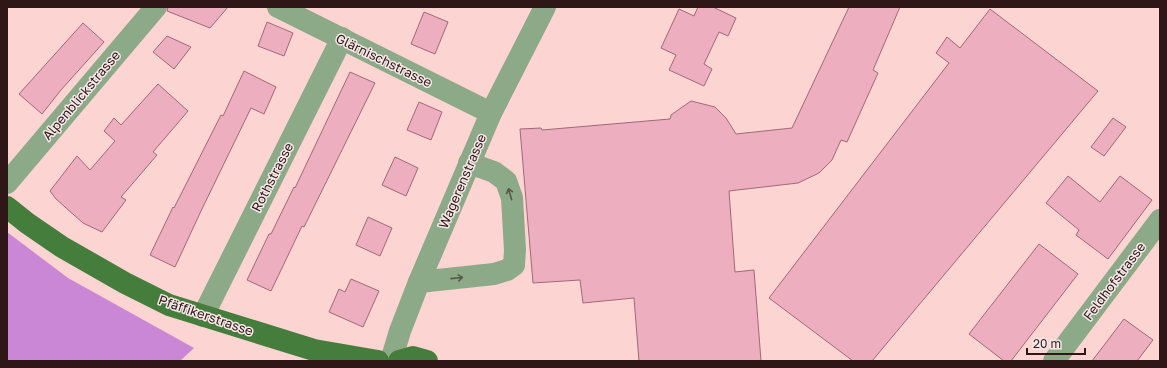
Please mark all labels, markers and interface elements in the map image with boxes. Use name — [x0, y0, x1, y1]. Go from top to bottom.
street label: Glärnischstrasse — [333, 30, 435, 90]
street label: Alpenblickstrasse — [39, 47, 123, 143]
street label: Wagerenstrasse — [435, 131, 489, 231]
street label: Rothstrasse — [248, 140, 296, 214]
one-way arrow — [506, 188, 513, 201]
street label: Feldhofstrasse — [1080, 239, 1148, 323]
one-way arrow — [450, 274, 463, 282]
street label: Pfäffikerstrasse — [157, 291, 255, 339]
scale bar — [1027, 330, 1085, 356]
text: 20 m — [1033, 336, 1061, 351]

